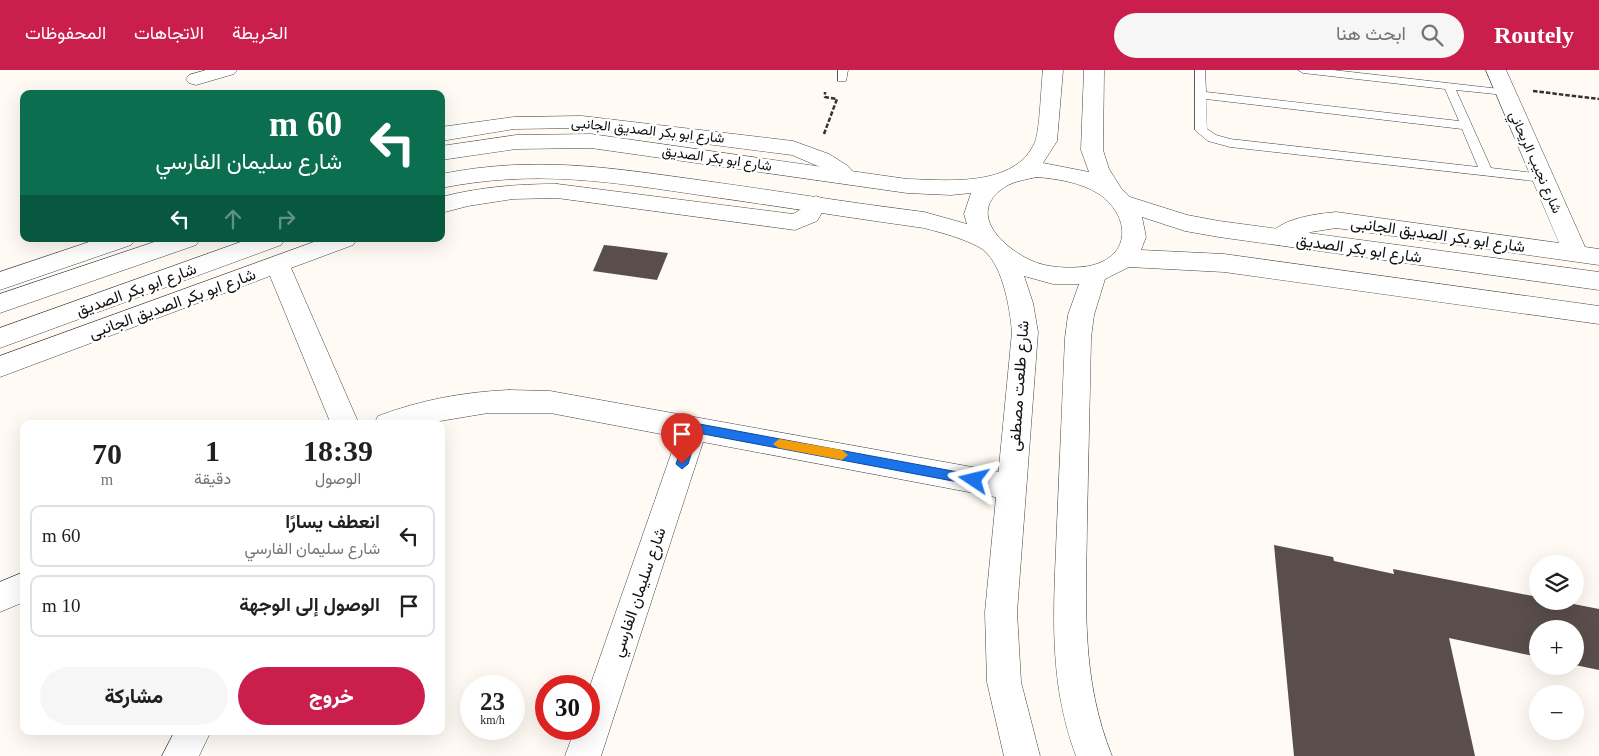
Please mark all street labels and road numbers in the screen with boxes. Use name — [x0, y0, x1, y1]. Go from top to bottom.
street label: شارع نجيب الريحاني — [1503, 109, 1565, 217]
street label: شارع ابو بكر الصديق الجانبى — [570, 115, 725, 149]
street label: شارع ابو بكر الصديق — [661, 143, 773, 177]
street label: شارع ابو بكر الصديق الجانبى — [1349, 212, 1527, 256]
street label: شارع ابو بكر الصديق — [1295, 230, 1423, 266]
street label: شارع ابو بكر الصديق — [74, 260, 200, 322]
street label: شارع ابو بكر الصديق الجانبى — [87, 265, 259, 344]
street label: شارع طلعت مصطفى — [1005, 320, 1035, 452]
street label: شارع سليمان الفارسي — [608, 525, 673, 661]

